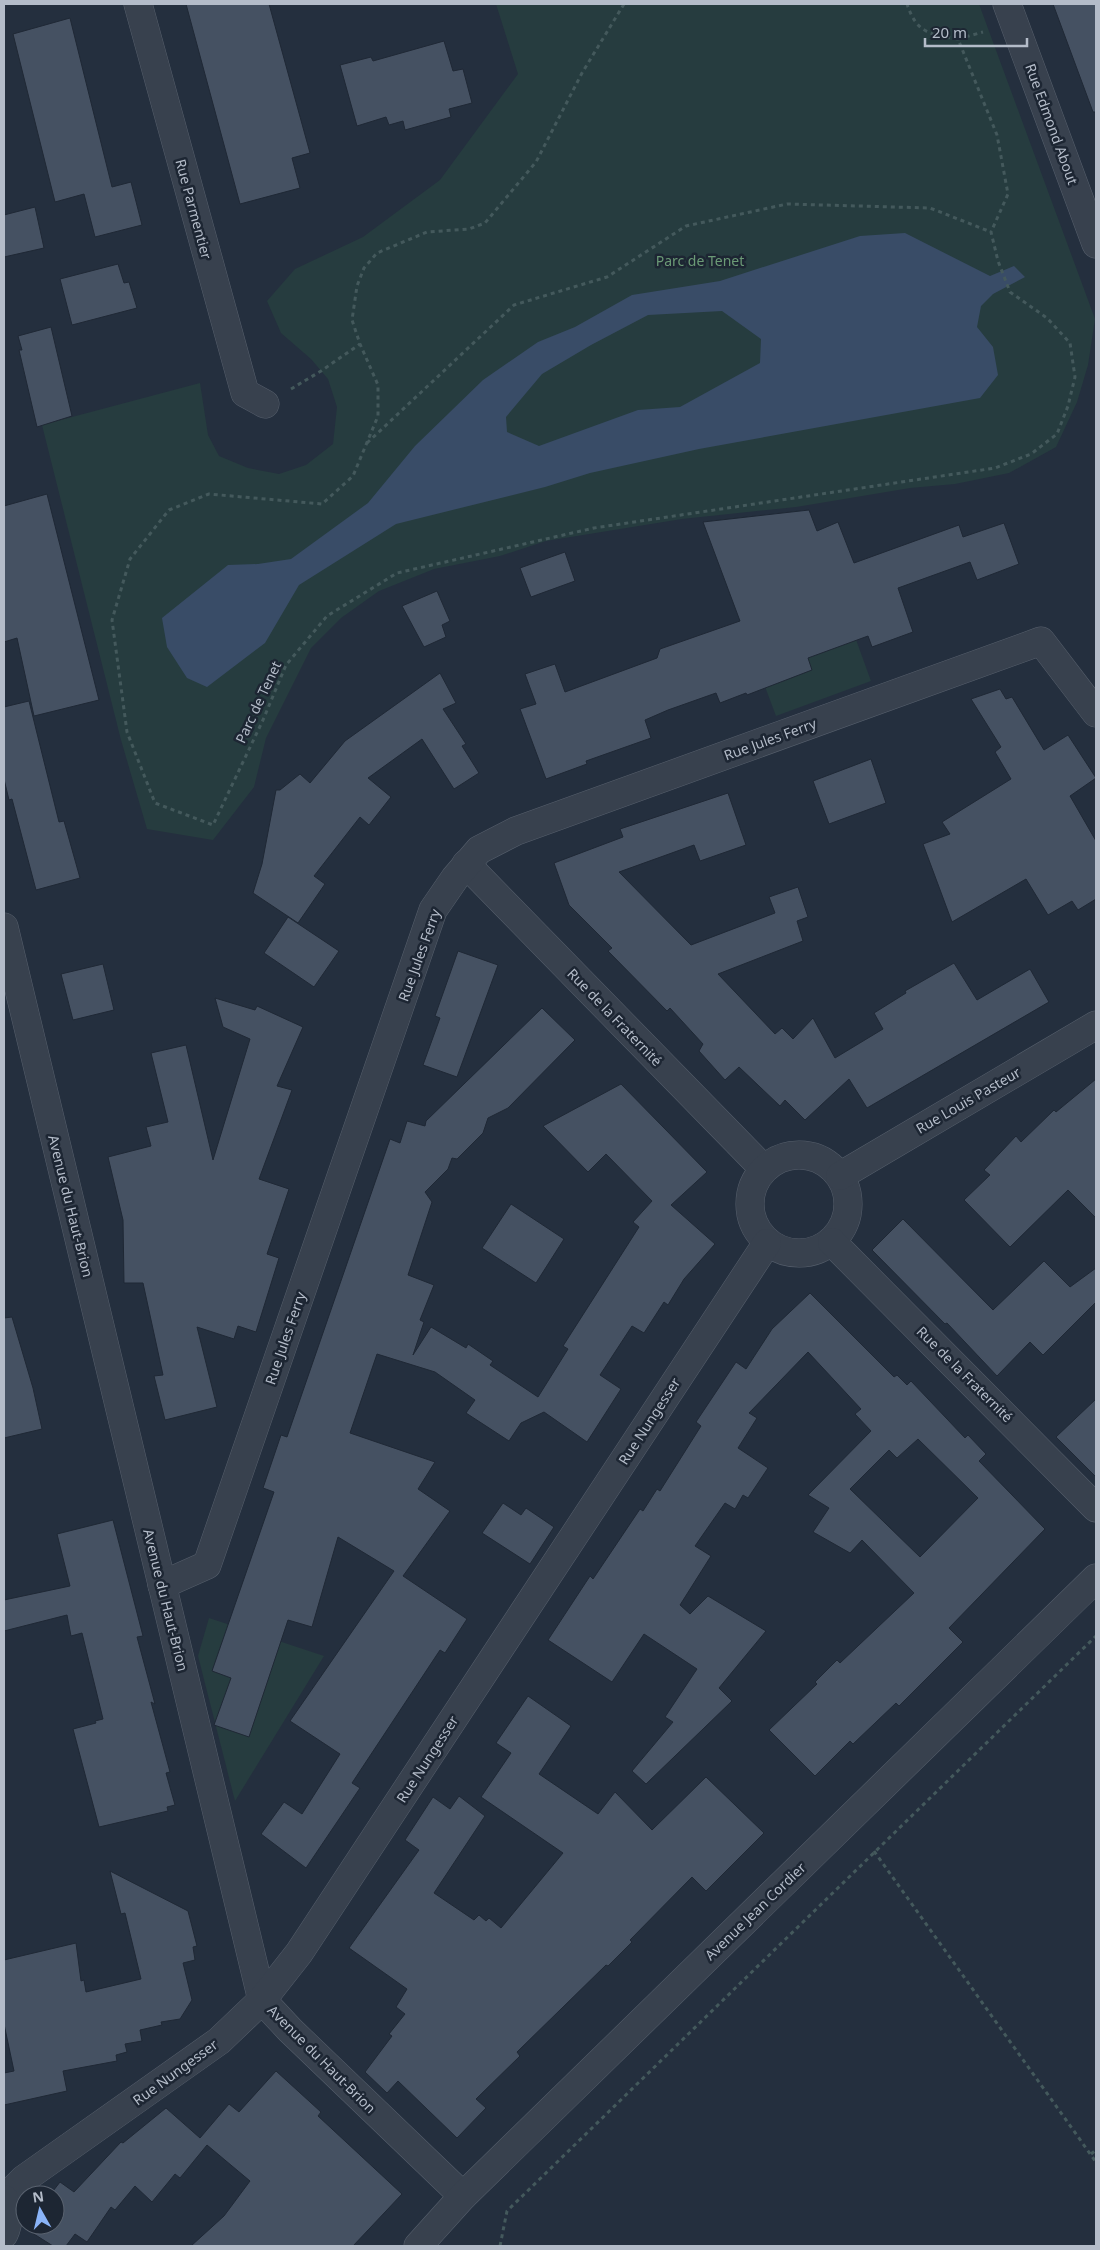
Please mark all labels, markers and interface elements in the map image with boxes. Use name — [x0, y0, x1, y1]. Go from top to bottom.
scale bar — [925, 15, 1028, 47]
text: 20 m — [932, 22, 967, 42]
street label: Rue Edmond About — [1021, 61, 1083, 187]
street label: Rue Parmentier — [171, 157, 217, 261]
park label: Parc de Tenet — [656, 251, 744, 270]
street label: Parc de Tenet — [231, 658, 285, 746]
street label: Rue Jules Ferry — [721, 713, 820, 765]
street label: Rue Jules Ferry — [393, 905, 445, 1004]
street label: Rue de la Fraternité — [563, 964, 667, 1070]
street label: Rue Louis Pasteur — [912, 1062, 1024, 1138]
street label: Avenue du Haut-Brion — [44, 1133, 98, 1279]
street label: Rue Jules Ferry — [260, 1288, 310, 1387]
street label: Rue de la Fraternité — [913, 1322, 1017, 1426]
street label: Rue Nungesser — [614, 1374, 684, 1468]
street label: Avenue du Haut-Brion — [139, 1527, 193, 1673]
street label: Rue Nungesser — [392, 1712, 462, 1806]
street label: Avenue Jean Cordier — [700, 1858, 810, 1964]
street label: Avenue du Haut-Brion — [264, 2001, 380, 2117]
street label: Rue Nungesser — [129, 2035, 221, 2109]
north arrow — [15, 2185, 65, 2235]
text: N — [31, 2186, 45, 2207]

